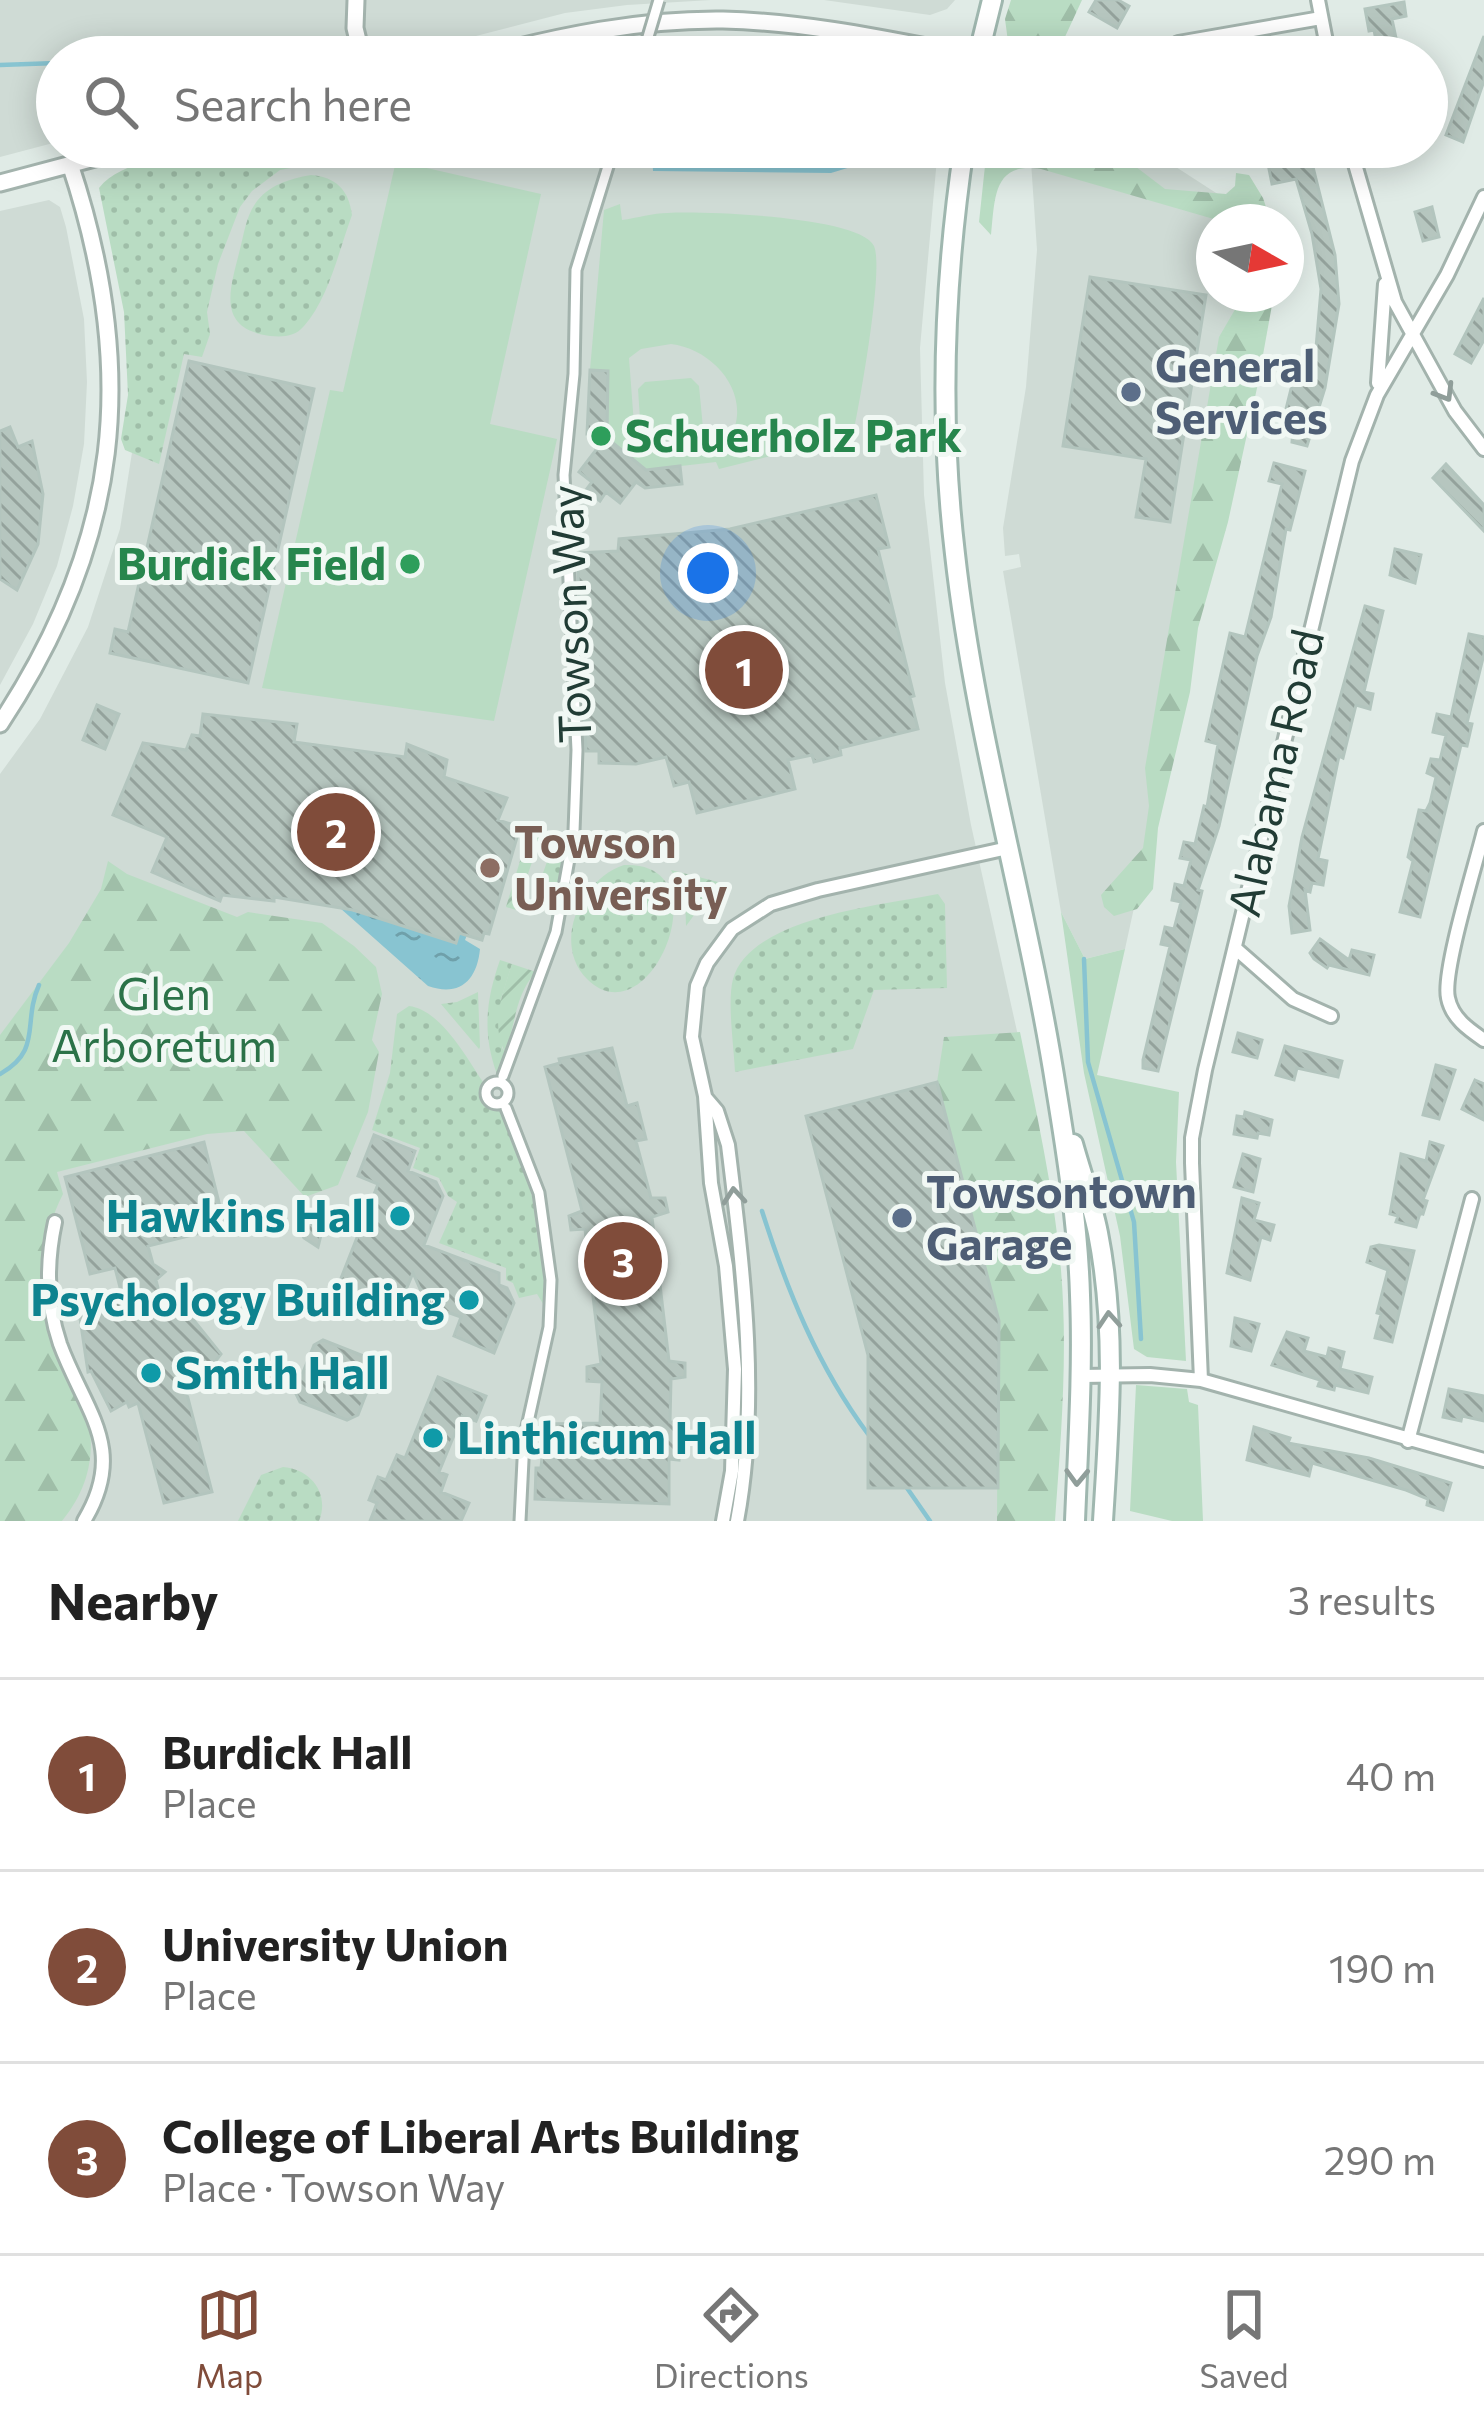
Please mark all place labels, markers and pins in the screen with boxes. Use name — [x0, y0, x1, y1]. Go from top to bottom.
place label: General Services — [1155, 336, 1328, 443]
marker: General Services — [1118, 379, 1144, 405]
place label: Schuerholz Park — [625, 406, 962, 461]
marker: Schuerholz Park — [588, 423, 614, 449]
place label: Burdick Field — [117, 534, 386, 589]
marker: Burdick Field — [397, 551, 423, 577]
pin: 1 — [705, 625, 783, 715]
pin: 2 — [297, 787, 375, 877]
place label: Towson University — [514, 812, 728, 919]
marker: Towson University — [477, 855, 503, 881]
place label: Towsontown Garage — [926, 1162, 1197, 1269]
place label: Hawkins Hall — [106, 1186, 376, 1241]
marker: Hawkins Hall — [387, 1203, 413, 1229]
marker: Towsontown Garage — [889, 1205, 915, 1231]
pin: 3 — [584, 1216, 662, 1306]
place label: Psychology Building — [30, 1270, 445, 1325]
marker: Psychology Building — [456, 1287, 482, 1313]
place label: Smith Hall — [175, 1343, 389, 1398]
marker: Smith Hall — [138, 1360, 164, 1386]
place label: Linthicum Hall — [457, 1408, 757, 1463]
marker: Linthicum Hall — [420, 1425, 446, 1451]

